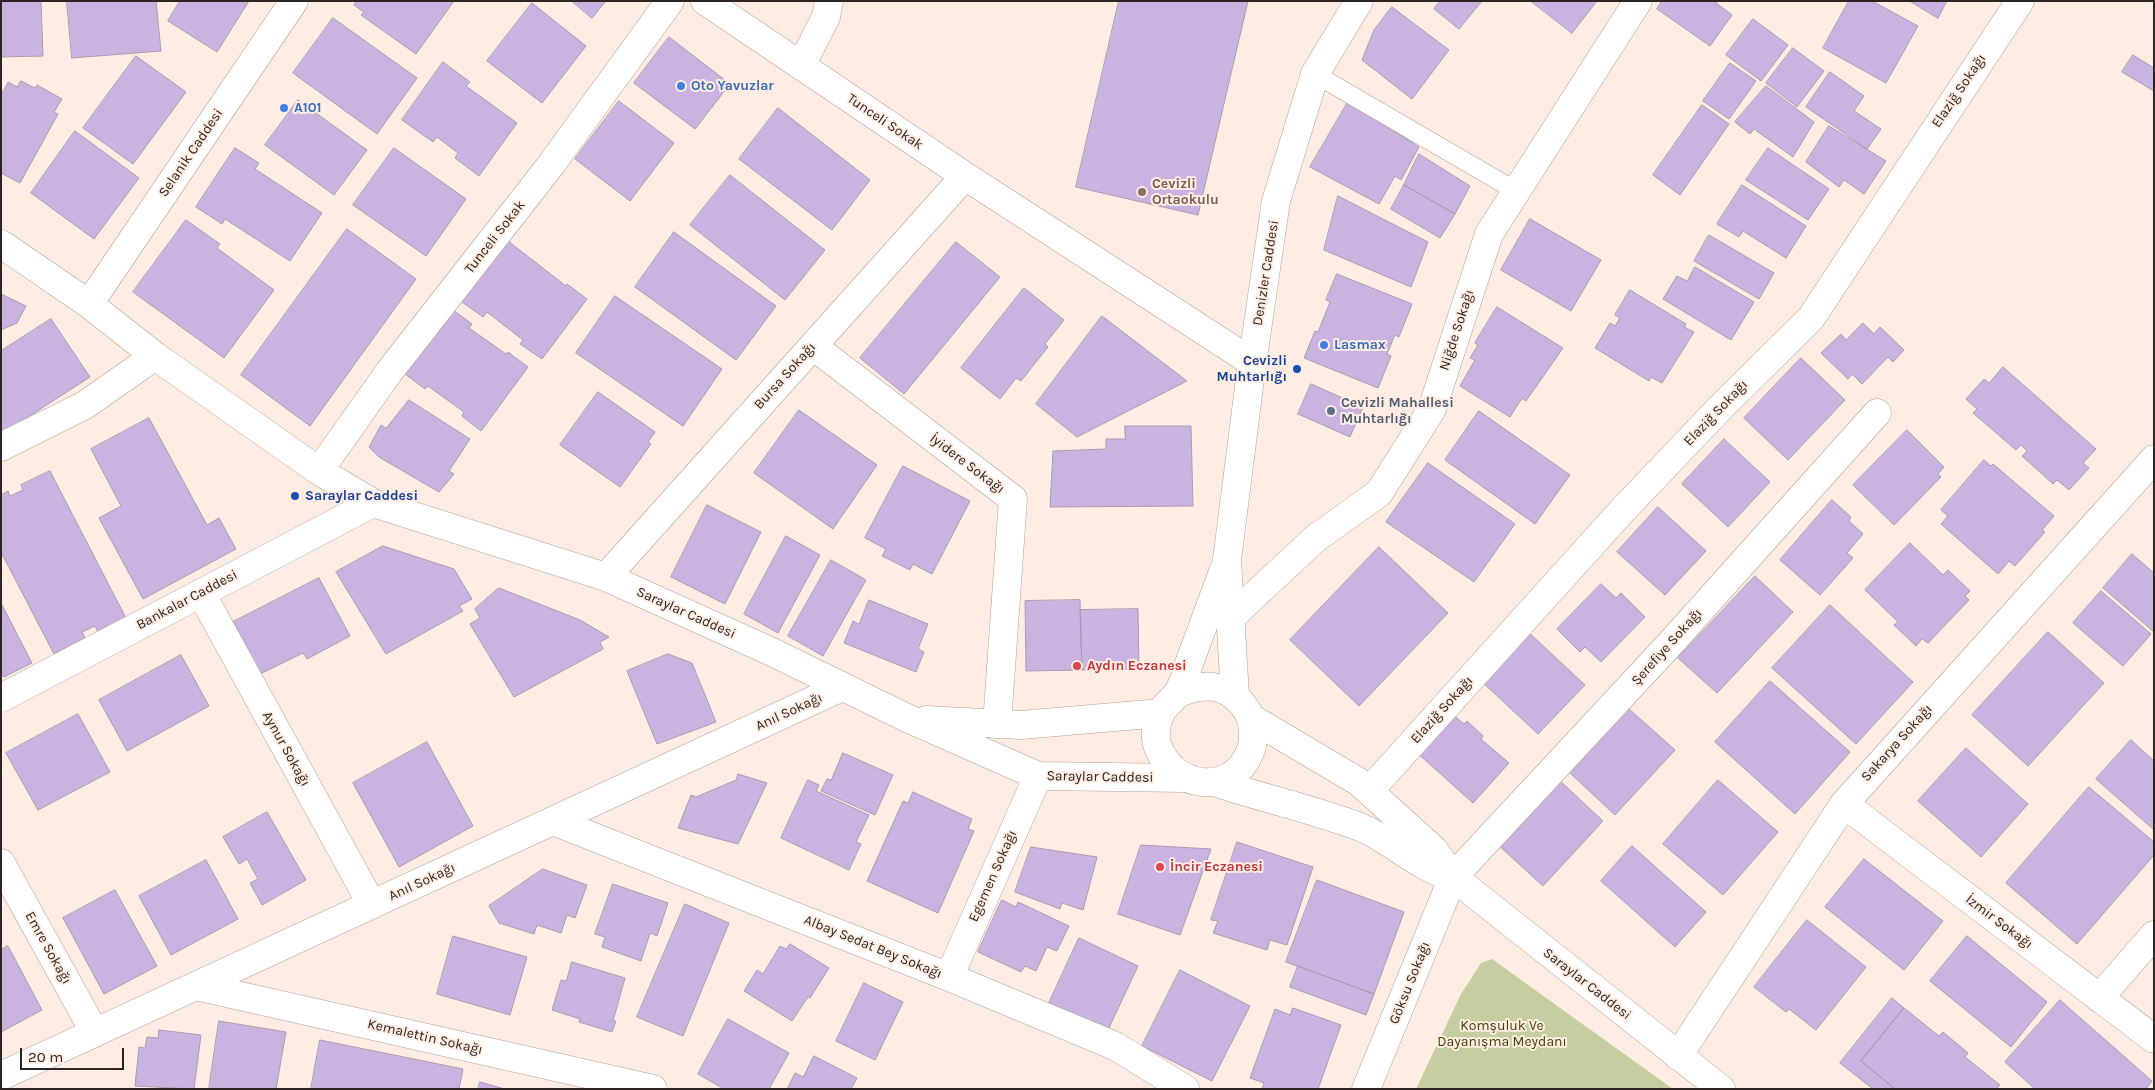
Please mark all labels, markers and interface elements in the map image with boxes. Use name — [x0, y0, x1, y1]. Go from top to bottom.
street label: Elaziğ Sokağı — [1928, 51, 1990, 131]
place label: Oto Yavuzlar — [691, 78, 774, 94]
marker: Oto Yavuzlar — [675, 80, 687, 92]
street label: Tunceli Sokak — [844, 90, 926, 154]
place label: A101 — [294, 100, 322, 116]
marker: A101 — [278, 102, 290, 114]
street label: Selanik Caddesi — [155, 106, 227, 200]
place label: Cevizli Ortaokulu — [1152, 176, 1219, 208]
marker: Cevizli Ortaokulu — [1136, 186, 1148, 198]
street label: Tunceli Sokak — [461, 197, 529, 277]
street label: Denizler Caddesi — [1249, 219, 1283, 327]
street label: Niğde Sokağı — [1436, 287, 1478, 373]
place label: Lasmax — [1334, 337, 1386, 353]
street label: Bursa Sokağı — [751, 339, 819, 413]
marker: Lasmax — [1318, 339, 1330, 351]
place label: Cevizli Muhtarlığı — [1216, 353, 1287, 386]
marker: Cevizli Muhtarlığı — [1291, 363, 1303, 375]
street label: Elaziğ Sokağı — [1680, 376, 1752, 450]
place label: Cevizli Mahallesi Muhtarlığı — [1341, 395, 1454, 428]
marker: Cevizli Mahallesi Muhtarlığı — [1325, 405, 1337, 417]
street label: İyidere Sokağı — [926, 430, 1008, 498]
place label: Saraylar Caddesi — [305, 488, 418, 504]
marker: Saraylar Caddesi — [289, 490, 301, 502]
street label: Bankalar Caddesi — [134, 566, 240, 634]
street label: Saraylar Caddesi — [634, 584, 738, 642]
street label: Şerefiye Sokağı — [1628, 605, 1706, 689]
place label: Aydın Eczanesi — [1087, 658, 1187, 674]
marker: Aydın Eczanesi — [1071, 660, 1083, 672]
street label: Elaziğ Sokağı — [1407, 673, 1477, 747]
street label: Anıl Sokağı — [753, 689, 825, 735]
street label: Sakarya Sokağı — [1858, 701, 1936, 785]
street label: Aynur Sokağı — [258, 709, 314, 789]
street label: Saraylar Caddesi — [1046, 768, 1154, 786]
street label: Egemen Sokağı — [965, 827, 1021, 925]
street label: Anıl Sokağı — [386, 859, 458, 905]
place label: İncir Eczanesi — [1170, 859, 1263, 875]
marker: İncir Eczanesi — [1154, 861, 1166, 873]
street label: İzmir Sokağı — [1962, 891, 2036, 953]
street label: Emre Sokağı — [21, 909, 75, 987]
street label: Albay Sedat Bey Sokağı — [801, 912, 945, 982]
street label: Göksu Sokağı — [1386, 939, 1434, 1027]
street label: Saraylar Caddesi — [1540, 944, 1634, 1024]
street label: Kemalettin Sokağı — [366, 1016, 484, 1058]
park label: Komşuluk Ve Dayanışma Meydanı — [1437, 1018, 1567, 1050]
scale bar — [22, 1038, 126, 1070]
text: 20 m — [28, 1048, 63, 1066]

